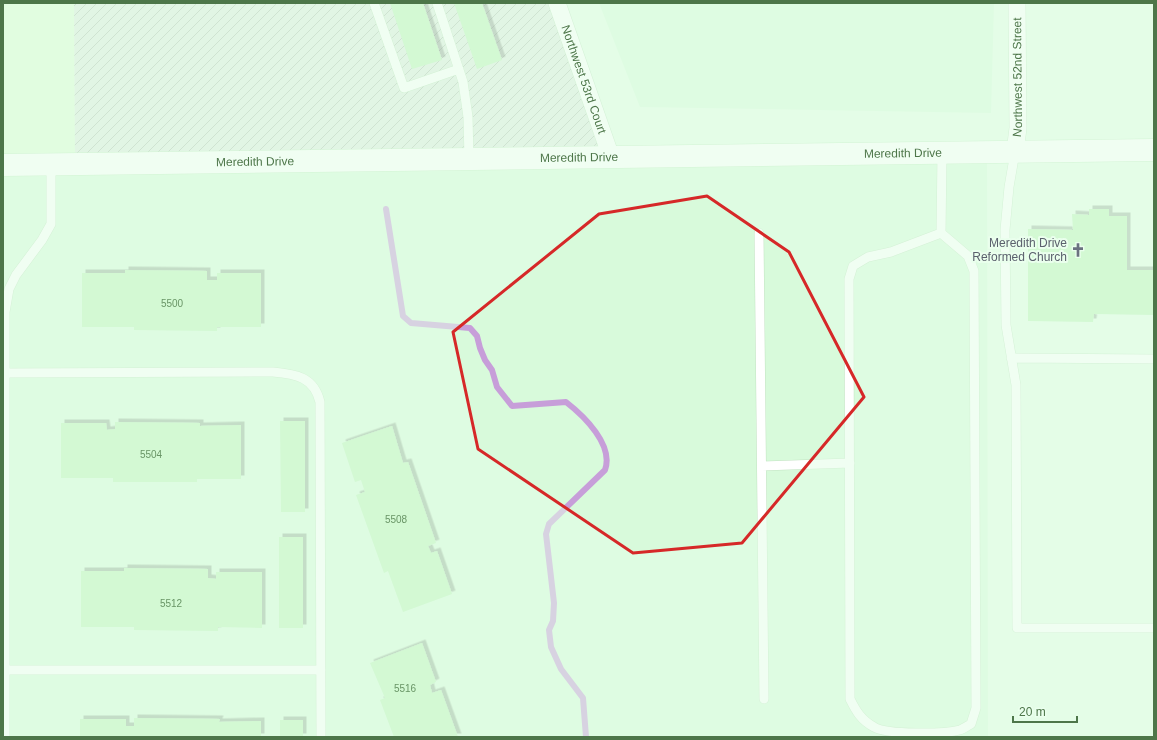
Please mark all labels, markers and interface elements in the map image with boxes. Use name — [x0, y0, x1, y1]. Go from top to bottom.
street label: Northwest 52nd Street — [1010, 17, 1025, 138]
street label: Northwest 53rd Court — [558, 23, 610, 136]
street label: Meredith Drive — [864, 146, 942, 161]
street label: Meredith Drive — [540, 150, 618, 165]
street label: Meredith Drive — [216, 154, 294, 169]
place label: Meredith Drive Reformed Church — [972, 236, 1067, 264]
church icon: Meredith Drive Reformed Church — [1070, 242, 1086, 258]
house number: 5500 — [161, 298, 184, 309]
house number: 5504 — [140, 449, 163, 460]
house number: 5508 — [385, 514, 408, 525]
house number: 5512 — [160, 598, 183, 609]
house number: 5516 — [394, 683, 417, 694]
scale bar — [1013, 698, 1077, 724]
text: 20 m — [1019, 705, 1046, 719]

